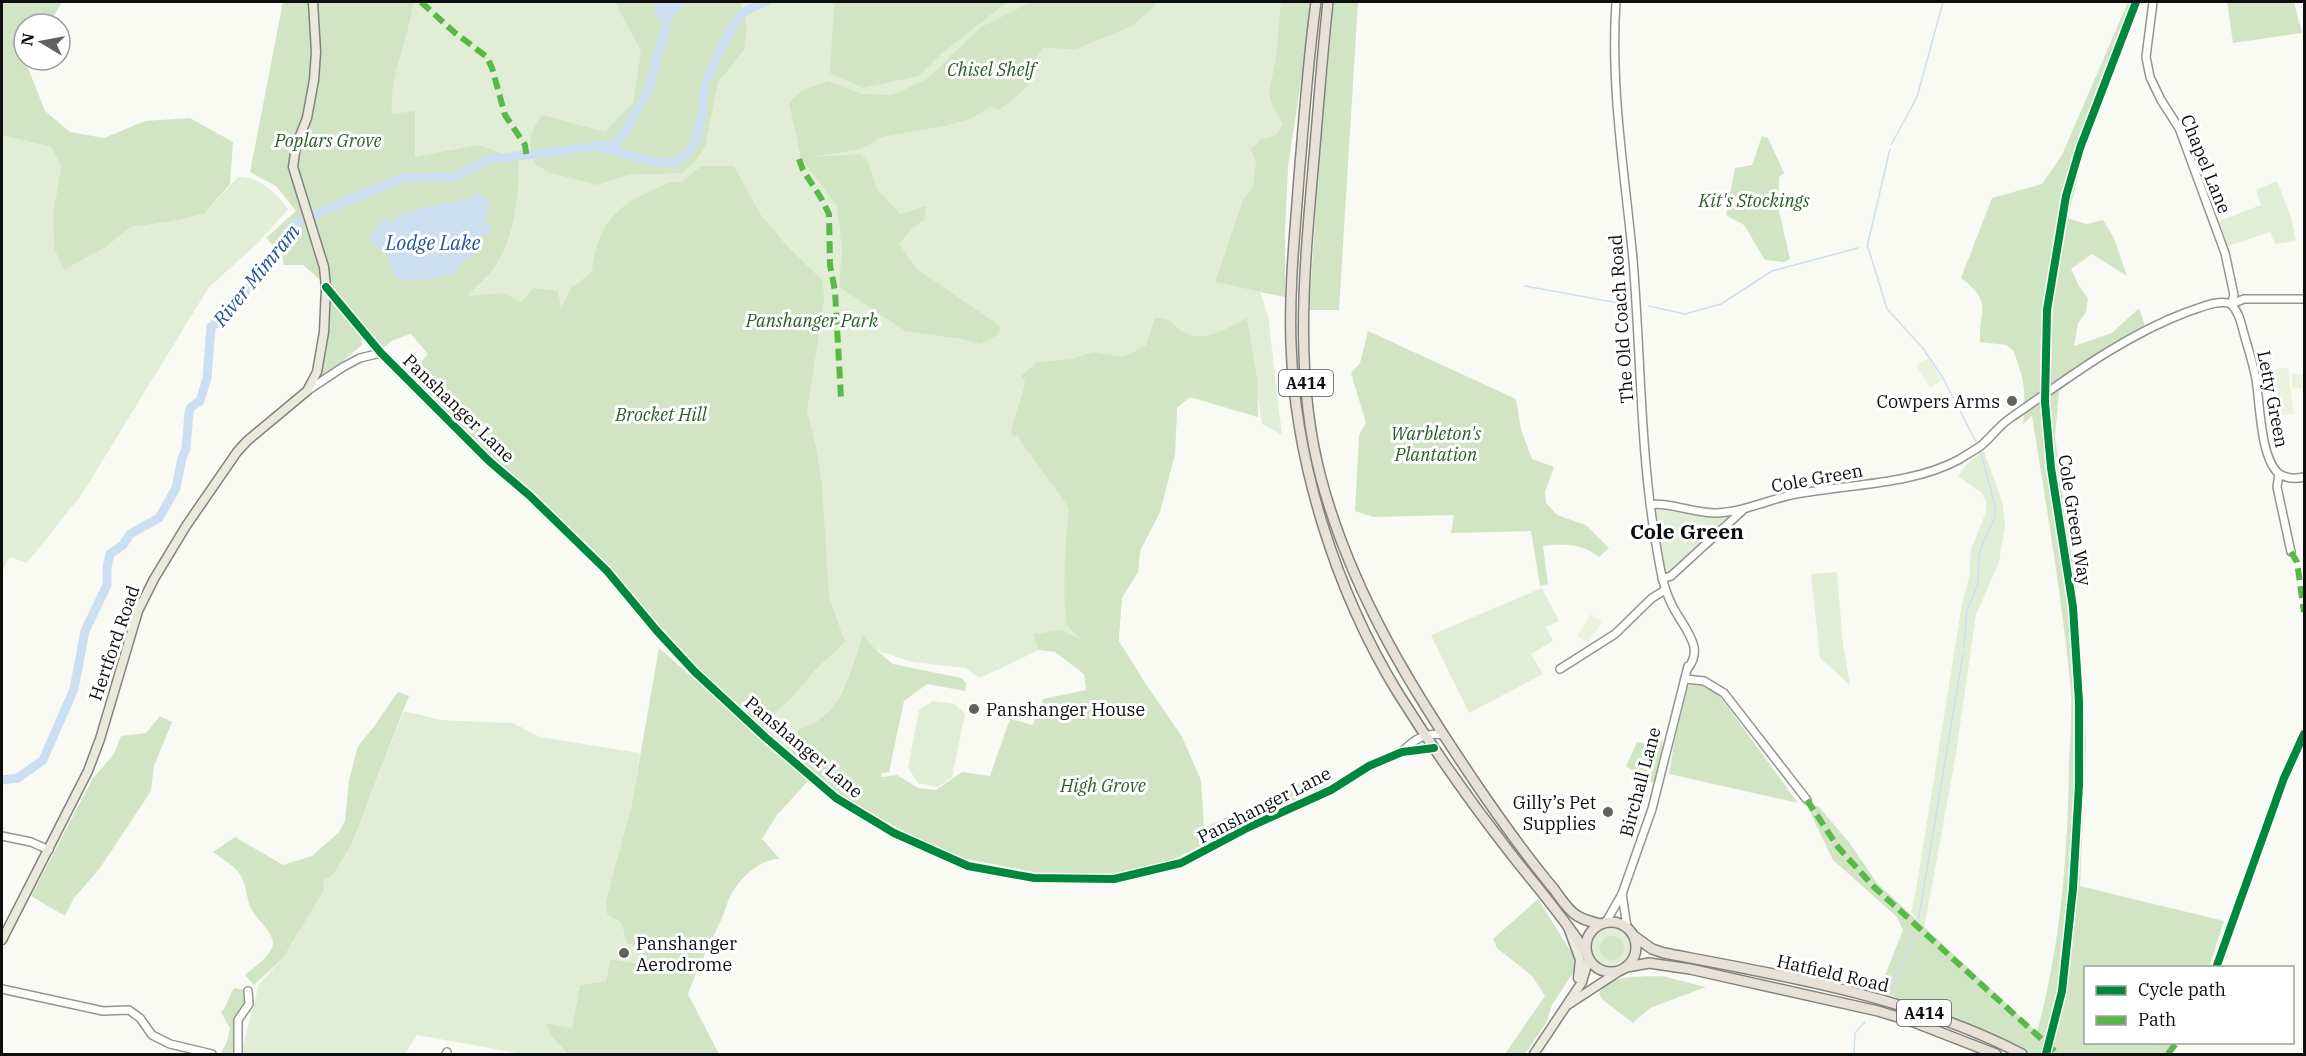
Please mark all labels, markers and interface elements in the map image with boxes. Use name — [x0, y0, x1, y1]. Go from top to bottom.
north arrow — [12, 12, 72, 72]
text: N — [16, 31, 38, 47]
park label: Chisel Shelf — [947, 58, 1038, 81]
street label: Chapel Lane — [2176, 111, 2236, 217]
park label: Poplars Grove — [274, 129, 381, 152]
park label: Kit's Stockings — [1697, 189, 1810, 212]
water label: River Mimram — [206, 218, 306, 333]
water label: Lodge Lake — [384, 229, 481, 256]
street label: The Old Coach Road — [1604, 234, 1638, 404]
park label: Panshanger Park — [745, 309, 879, 332]
street label: Panshanger Lane — [398, 349, 520, 467]
street label: Letty Green — [2252, 349, 2294, 449]
road number: A414 — [1279, 370, 1333, 396]
place label: Cowpers Arms — [1876, 390, 2000, 413]
marker: Cowpers Arms — [2005, 394, 2019, 408]
park label: Brocket Hill — [614, 403, 708, 426]
park label: Warbleton's Plantation — [1391, 422, 1482, 466]
street label: Cole Green Way — [2053, 453, 2097, 588]
street label: Cole Green — [1769, 459, 1865, 497]
district label: Cole Green — [1630, 517, 1744, 545]
street label: Hertford Road — [84, 582, 145, 704]
street label: Panshanger Lane — [740, 691, 868, 803]
place label: Panshanger House — [986, 698, 1145, 721]
marker: Panshanger House — [967, 702, 981, 716]
street label: Birchall Lane — [1614, 725, 1666, 839]
street label: Panshanger Lane — [1193, 761, 1335, 849]
park label: High Grove — [1059, 774, 1146, 797]
place label: Gilly’s Pet Supplies — [1513, 791, 1596, 835]
marker: Gilly’s Pet Supplies — [1601, 805, 1615, 819]
place label: Panshanger Aerodrome — [636, 932, 737, 976]
marker: Panshanger Aerodrome — [617, 946, 631, 960]
street label: Hatfield Road — [1775, 949, 1891, 997]
legend — [2084, 966, 2294, 1044]
text: Cycle path — [2138, 978, 2226, 1001]
road number: A414 — [1897, 1000, 1951, 1026]
text: Path — [2138, 1008, 2176, 1031]

